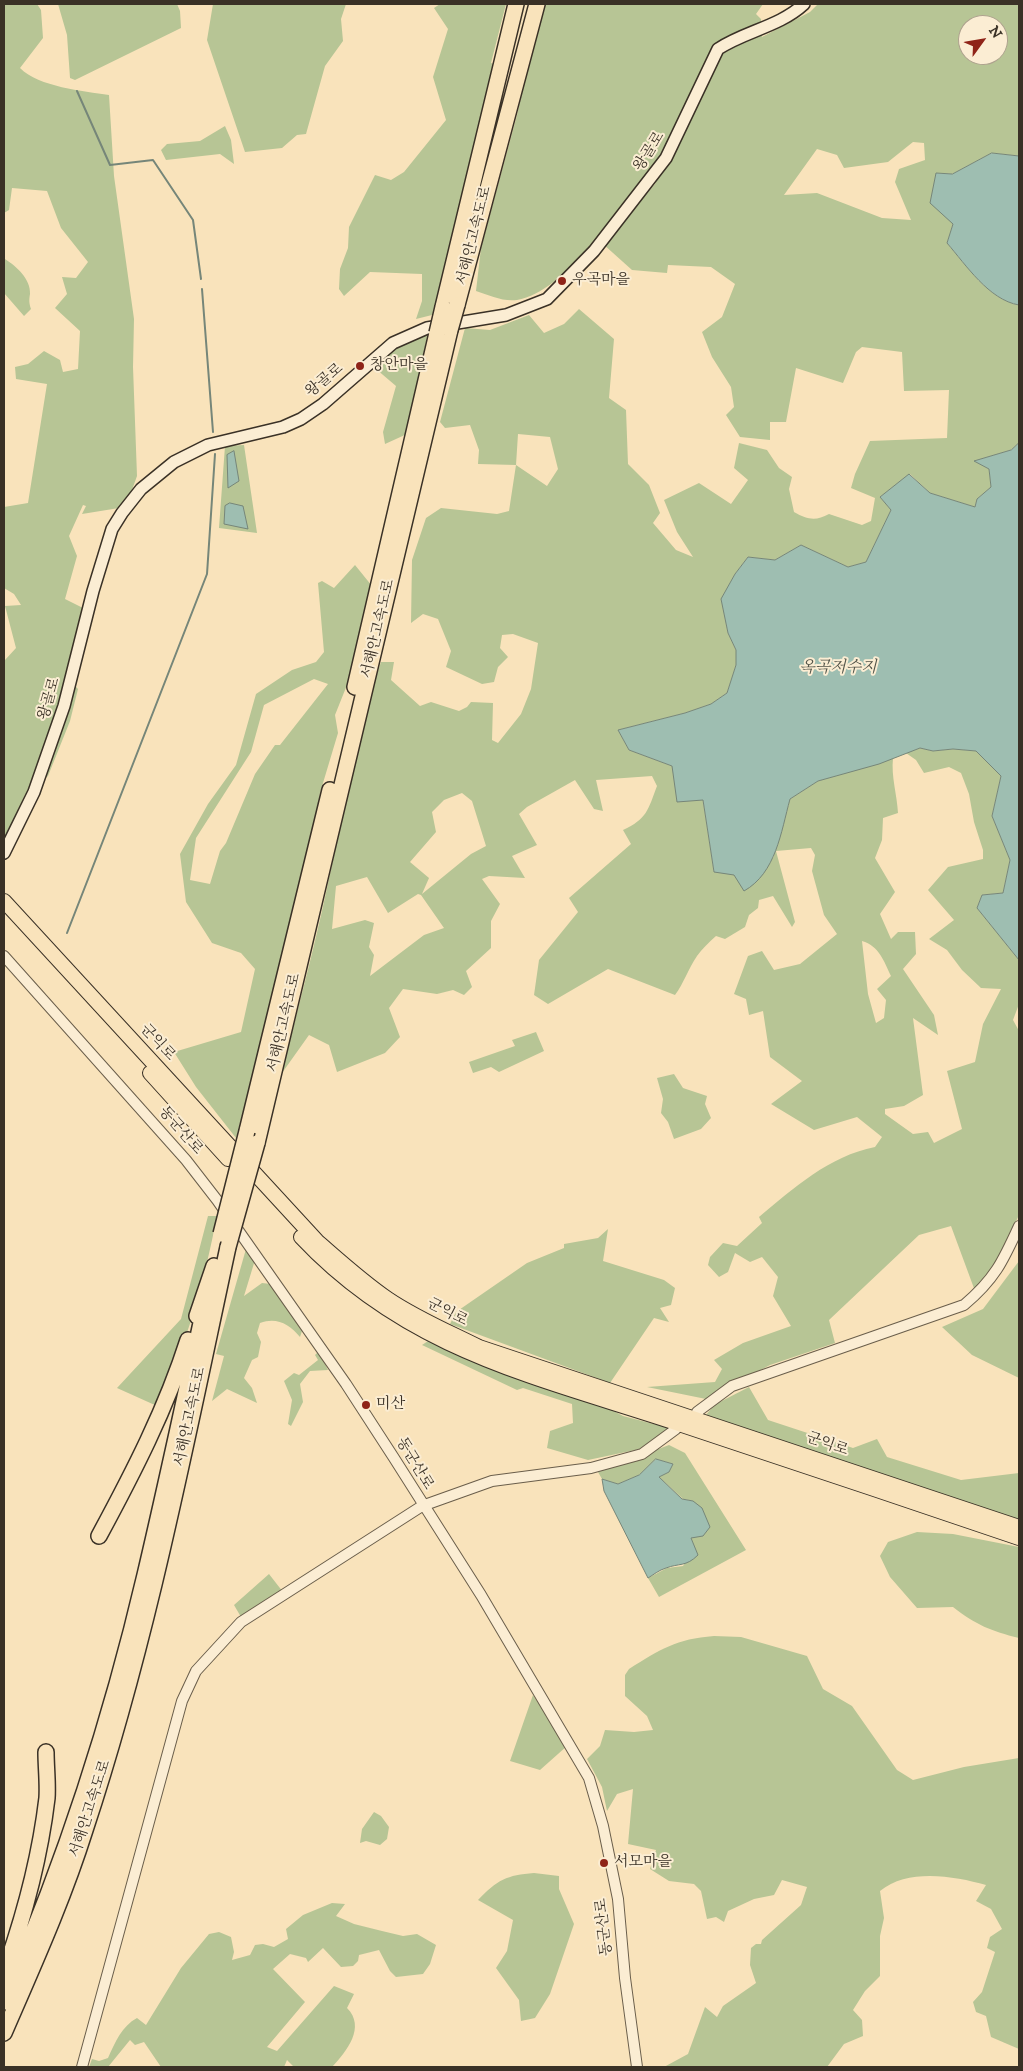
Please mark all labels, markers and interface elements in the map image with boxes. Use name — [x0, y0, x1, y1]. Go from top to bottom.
north arrow — [958, 15, 1008, 65]
text: N — [984, 23, 1006, 42]
street label: 왕골로 — [631, 129, 669, 175]
street label: 서해안고속도로 — [454, 185, 496, 287]
place label: 우곡마을 — [572, 272, 630, 290]
marker: 우곡마을 — [556, 275, 568, 287]
place label: 창안마을 — [370, 357, 428, 375]
street label: 왕골로 — [303, 360, 347, 402]
marker: 창안마을 — [354, 360, 366, 372]
street label: 서해안고속도로 — [359, 578, 399, 680]
water label: 옥곡저수지 — [799, 659, 877, 679]
street label: 왕골로 — [35, 676, 65, 722]
street label: 서해안고속도로 — [265, 972, 305, 1074]
street label: 군익로 — [136, 1021, 178, 1065]
street label: 동군산로 — [154, 1103, 206, 1159]
street label: 군익로 — [424, 1295, 470, 1331]
street label: 서해안고속도로 — [172, 1366, 210, 1468]
place label: 미산 — [376, 1396, 405, 1414]
marker: 미산 — [360, 1399, 372, 1411]
street label: 군익로 — [804, 1429, 850, 1461]
street label: 동군산로 — [391, 1435, 437, 1493]
street label: 서해안고속도로 — [67, 1758, 115, 1860]
place label: 서모마을 — [614, 1854, 672, 1872]
marker: 서모마을 — [598, 1857, 610, 1869]
street label: 동군산로 — [593, 1897, 617, 1957]

